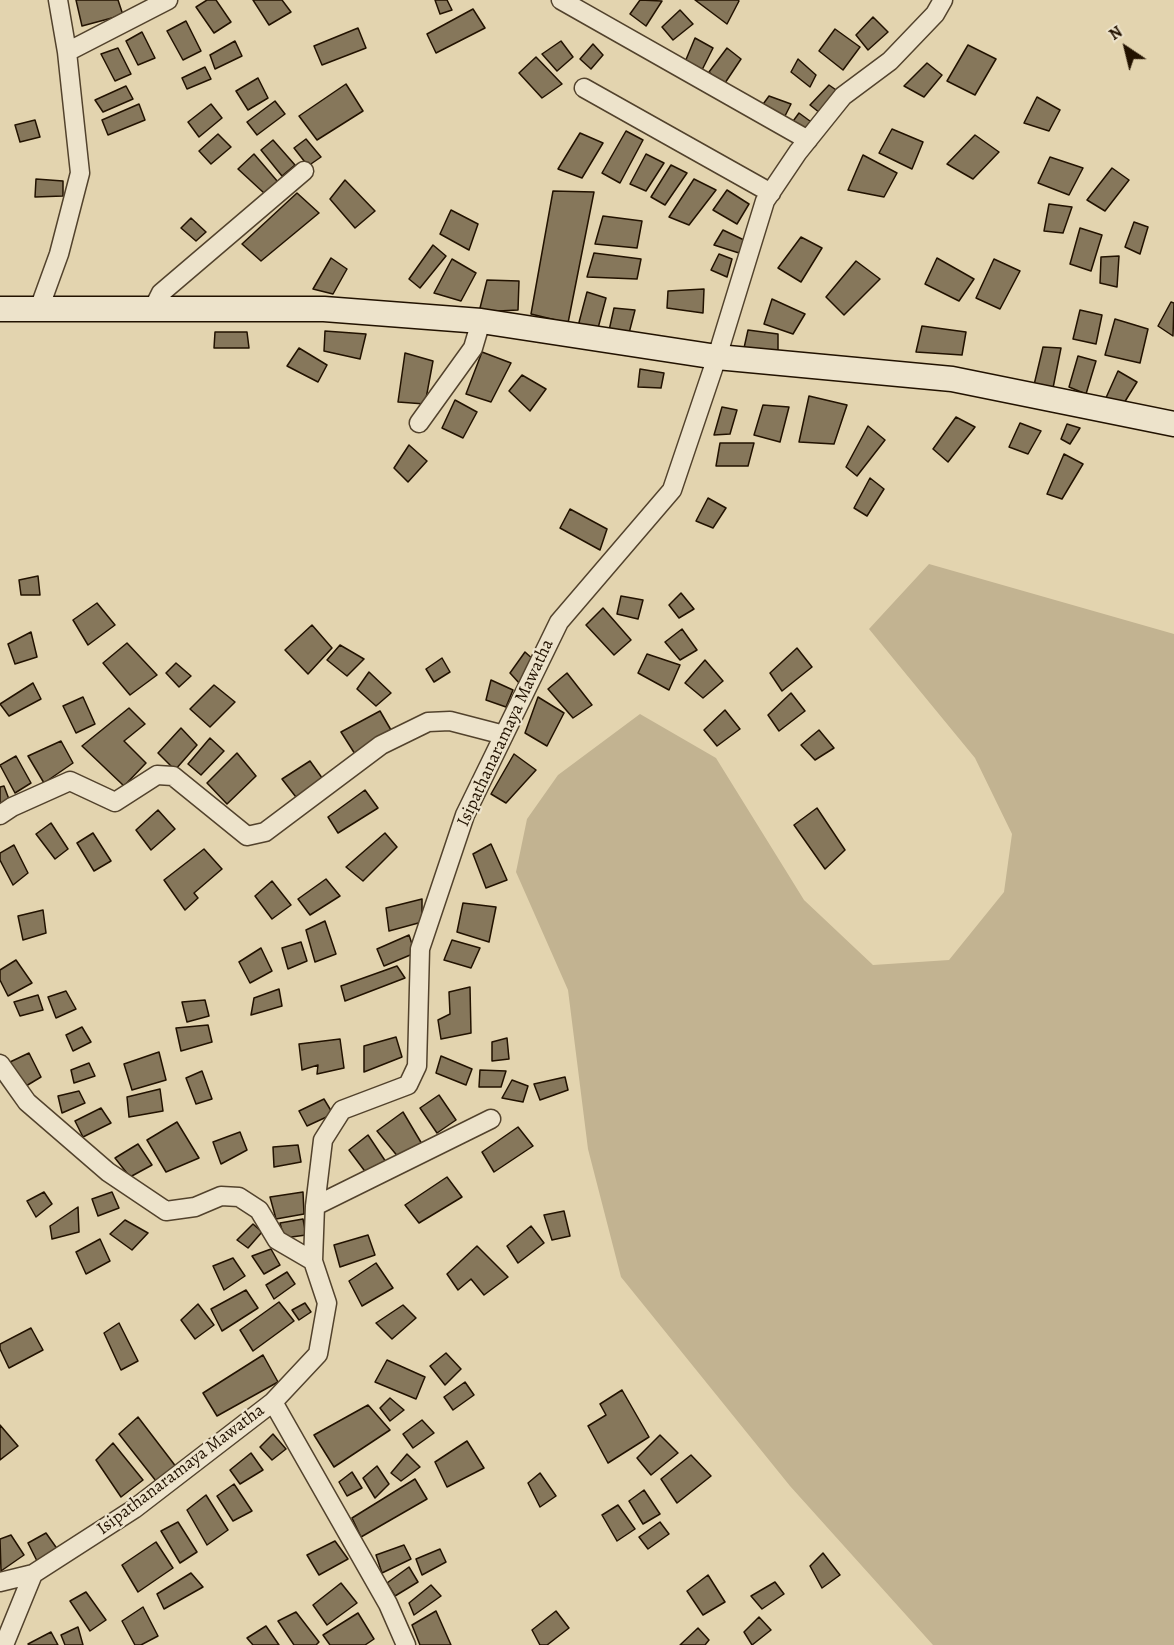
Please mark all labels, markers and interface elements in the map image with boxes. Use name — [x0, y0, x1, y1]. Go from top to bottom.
north arrow — [1096, 18, 1156, 78]
text: N — [1105, 21, 1127, 46]
street label: Isipathanaramaya Mawatha — [453, 636, 559, 830]
street label: Isipathanaramaya Mawatha — [93, 1400, 269, 1540]

